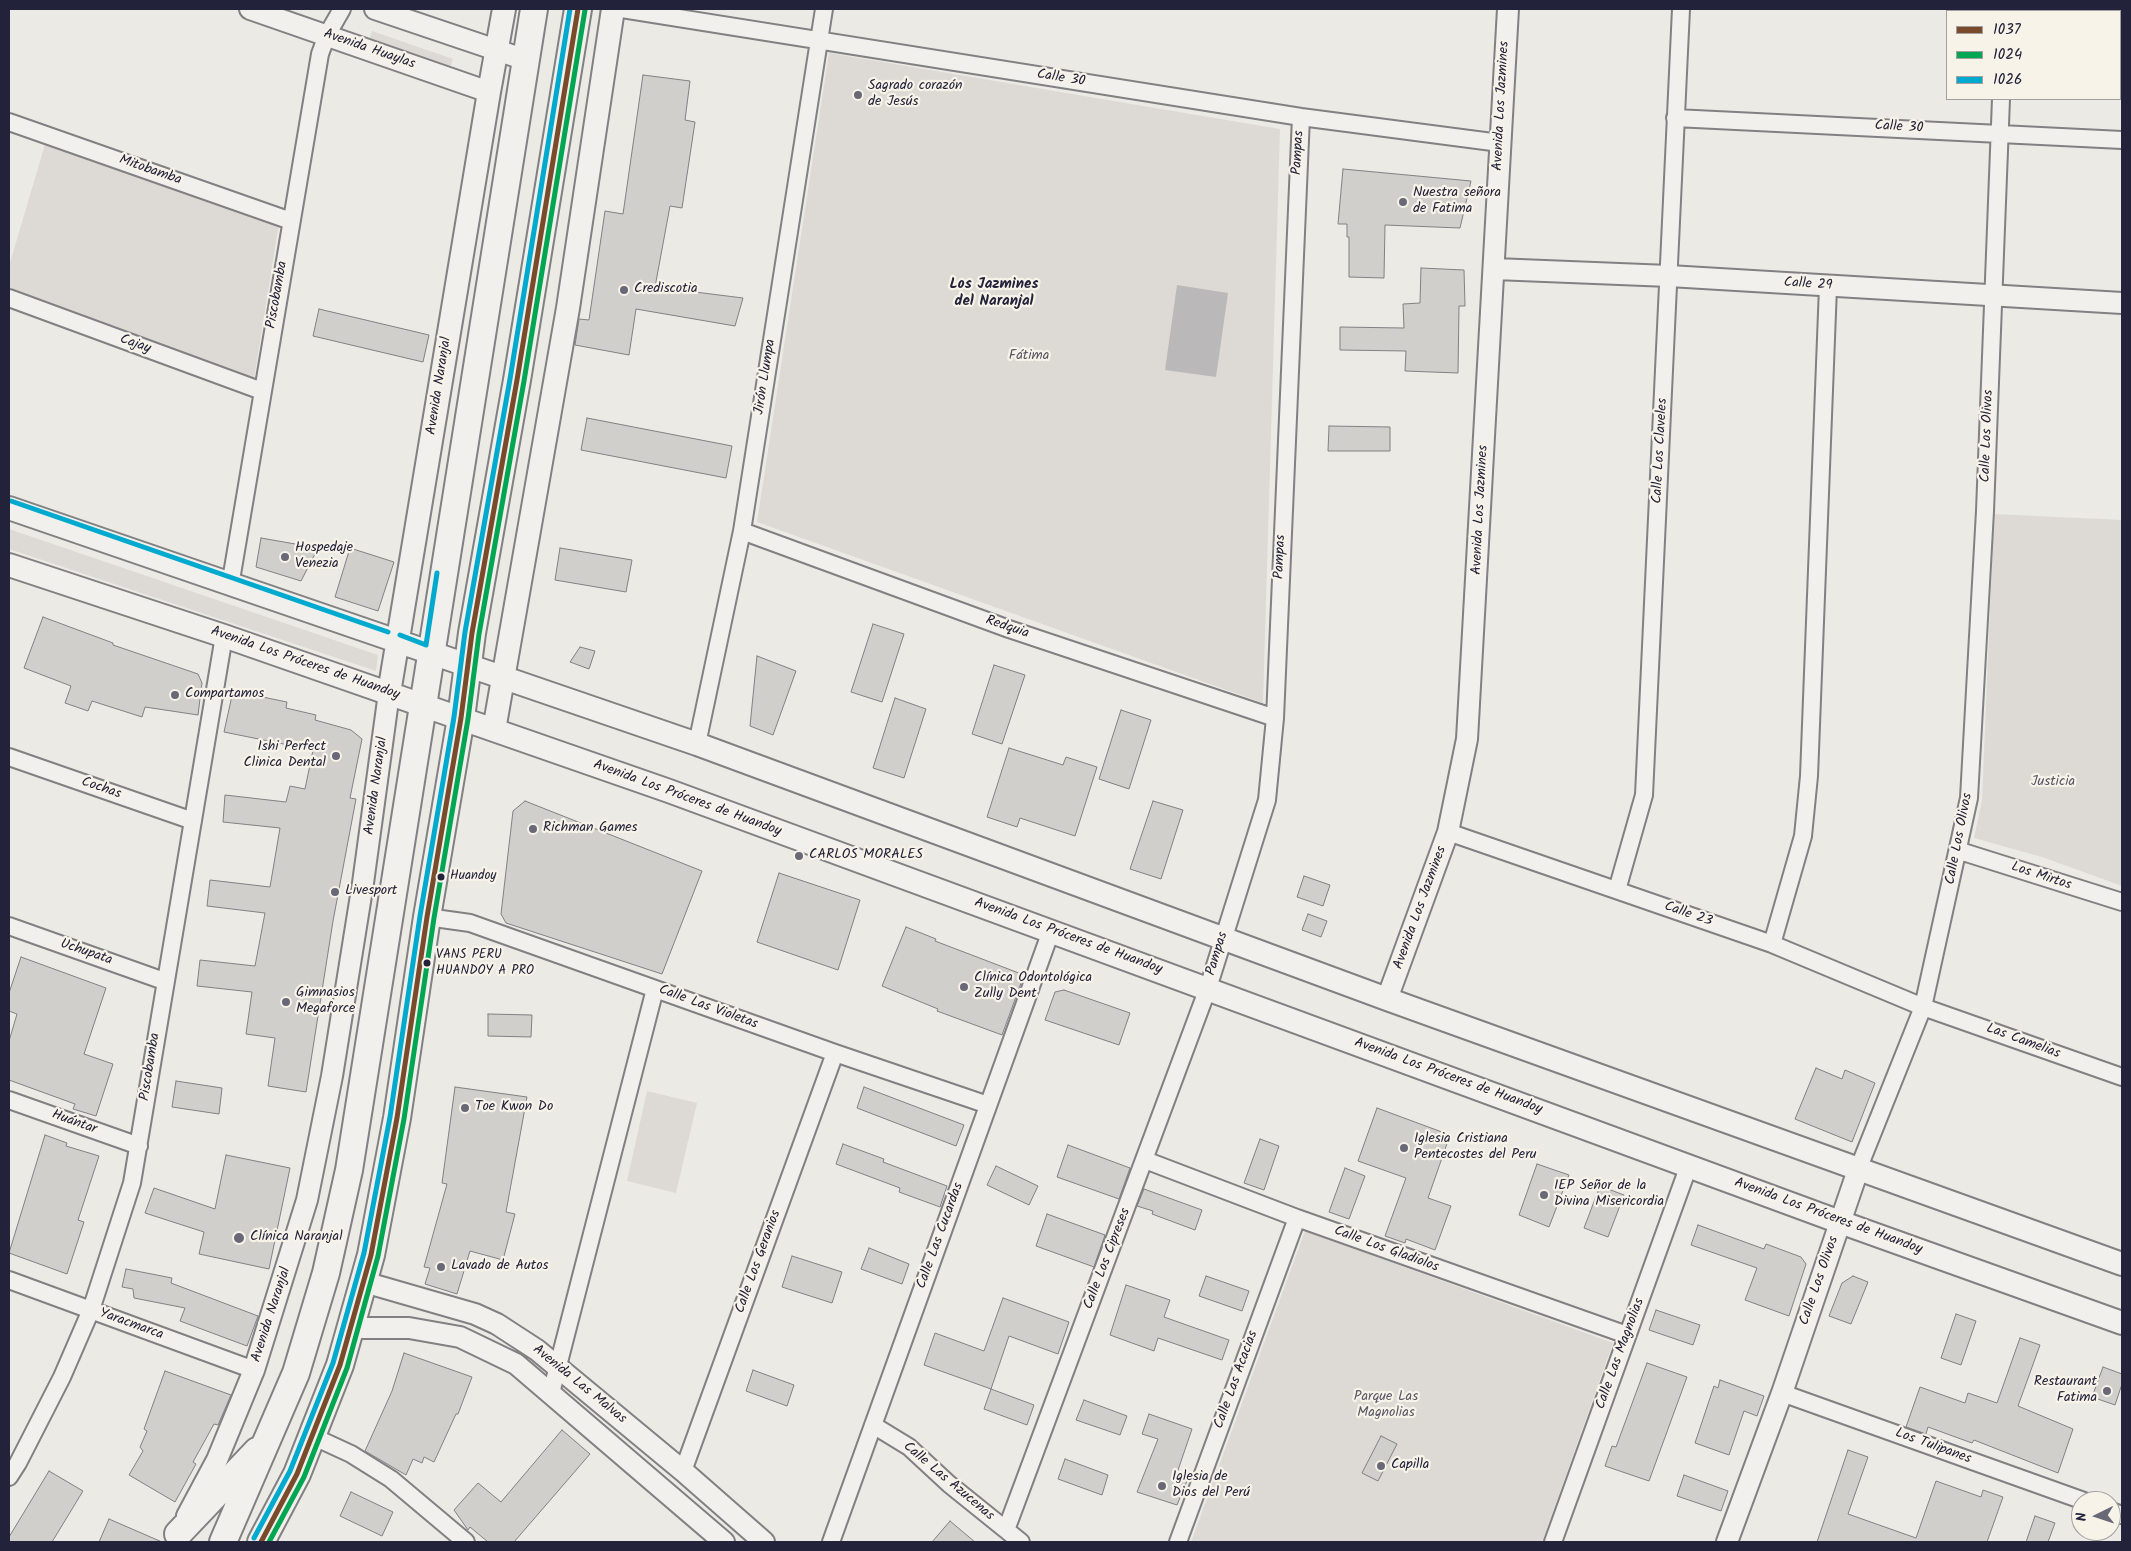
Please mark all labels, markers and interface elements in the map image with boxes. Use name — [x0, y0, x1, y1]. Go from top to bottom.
legend — [1946, 10, 2121, 100]
text: 1037 — [1993, 18, 2021, 42]
street label: Avenida Huaylas — [321, 26, 417, 74]
street label: Avenida Los Jazmines — [1490, 41, 1514, 171]
text: 1024 — [1993, 43, 2022, 67]
street label: Calle 30 — [1036, 67, 1086, 91]
text: 1026 — [1993, 68, 2022, 92]
place label: Sagrado corazón de Jesús — [868, 79, 963, 111]
marker: Sagrado corazón de Jesús — [852, 89, 864, 101]
street label: Calle 30 — [1874, 118, 1924, 138]
street label: Pampas — [1289, 130, 1309, 176]
street label: Mitobamba — [116, 152, 184, 190]
place label: Nuestra señora de Fatima — [1413, 186, 1501, 218]
marker: Nuestra señora de Fatima — [1397, 196, 1409, 208]
street label: Piscobamba — [264, 260, 292, 330]
street label: Calle 29 — [1783, 275, 1833, 295]
district label: Los Jazmines del Naranjal — [950, 276, 1038, 311]
place label: Crediscotia — [634, 282, 697, 298]
marker: Crediscotia — [618, 284, 630, 296]
street label: Cajay — [117, 332, 153, 358]
street label: Avenida Naranjal — [424, 336, 456, 436]
street label: Jirón Llumpa — [752, 338, 780, 416]
park label: Fátima — [1009, 349, 1049, 365]
street label: Calle Los Olivos — [1978, 389, 1998, 483]
street label: Calle Los Claveles — [1650, 398, 1672, 504]
street label: Avenida Los Jazmines — [1469, 445, 1493, 575]
street label: Pampas — [1272, 534, 1290, 580]
place label: Hospedaje Venezia — [295, 541, 353, 574]
marker: Hospedaje Venezia — [279, 551, 291, 563]
street label: Redquia — [983, 613, 1031, 643]
street label: Avenida Los Próceres de Huandoy — [208, 624, 402, 704]
place label: Compartamos — [185, 687, 264, 703]
marker: Compartamos — [169, 689, 181, 701]
street label: Avenida Naranjal — [362, 736, 392, 836]
place label: Ishi Perfect Clinica Dental — [243, 740, 326, 772]
marker: Ishi Perfect Clinica Dental — [330, 750, 342, 762]
street label: Avenida Los Próceres de Huandoy — [591, 757, 783, 841]
street label: Cochas — [79, 774, 123, 804]
park label: Justicia — [2031, 775, 2075, 791]
street label: Calle Los Olivos — [1943, 792, 1977, 886]
place label: Richman Games — [543, 821, 638, 837]
marker: Richman Games — [527, 823, 539, 835]
street label: Avenida Los Jazmines — [1391, 844, 1451, 972]
place label: CARLOS MORALES — [809, 848, 923, 864]
marker: CARLOS MORALES — [793, 850, 805, 862]
street label: Los Mirtos — [2009, 859, 2073, 895]
place label: Huandoy — [450, 869, 496, 885]
marker: Huandoy — [436, 872, 446, 882]
place label: Livesport — [345, 884, 397, 900]
marker: Livesport — [329, 886, 341, 898]
street label: Avenida Los Próceres de Huandoy — [972, 895, 1164, 979]
street label: Calle 23 — [1662, 899, 1714, 931]
street label: Pampas — [1203, 930, 1233, 978]
street label: Uchupata — [58, 936, 114, 970]
place label: VANS PERU HUANDOY A PRO — [436, 948, 534, 979]
marker: VANS PERU HUANDOY A PRO — [422, 958, 432, 968]
place label: Clínica Odontológica Zully Dent — [974, 971, 1092, 1004]
marker: Clínica Odontológica Zully Dent — [958, 981, 970, 993]
street label: Calle Las Violetas — [656, 982, 760, 1034]
place label: Gimnasios Megaforce — [296, 986, 355, 1019]
marker: Gimnasios Megaforce — [280, 996, 292, 1008]
street label: Las Camelias — [1984, 1021, 2062, 1063]
street label: Piscobamba — [137, 1032, 165, 1102]
street label: Avenida Los Próceres de Huandoy — [1352, 1035, 1544, 1119]
place label: Toe Kwon Do — [475, 1100, 553, 1116]
marker: Toe Kwon Do — [459, 1102, 471, 1114]
street label: Huántar — [49, 1107, 99, 1139]
place label: Iglesia Cristiana Pentecostes del Peru — [1414, 1132, 1537, 1164]
marker: Iglesia Cristiana Pentecostes del Peru — [1398, 1142, 1410, 1154]
street label: Avenida Los Próceres de Huandoy — [1732, 1175, 1924, 1259]
place label: IEP Señor de la Divina Misericordia — [1554, 1179, 1664, 1212]
street label: Calle Las Cucardas — [914, 1181, 968, 1291]
marker: IEP Señor de la Divina Misericordia — [1538, 1189, 1550, 1201]
street label: Calle Los Cipreses — [1081, 1206, 1135, 1312]
street label: Calle Los Geranios — [733, 1208, 785, 1316]
street label: Calle Los Gladiolos — [1331, 1223, 1441, 1277]
place label: Clínica Naranjal — [250, 1230, 343, 1246]
marker: Clínica Naranjal — [232, 1231, 246, 1245]
street label: Calle Los Olivos — [1797, 1234, 1843, 1328]
place label: Lavado de Autos — [451, 1259, 548, 1275]
marker: Lavado de Autos — [435, 1261, 447, 1273]
street label: Avenida Naranjal — [249, 1265, 295, 1365]
street label: Calle Las Magnolias — [1593, 1296, 1649, 1412]
street label: Yaracmarca — [97, 1306, 165, 1344]
street label: Calle Las Acacias — [1212, 1329, 1262, 1431]
street label: Avenida Las Malvas — [529, 1342, 629, 1428]
place label: Restaurant Fatima — [2034, 1375, 2097, 1408]
marker: Restaurant Fatima — [2101, 1385, 2113, 1397]
park label: Parque Las Magnolias — [1354, 1390, 1418, 1422]
street label: Los Tulipanes — [1893, 1426, 1973, 1468]
street label: Calle Las Azucenas — [899, 1439, 997, 1525]
place label: Capilla — [1391, 1458, 1429, 1474]
marker: Capilla — [1375, 1460, 1387, 1472]
place label: Iglesia de Dios del Perú — [1172, 1470, 1250, 1502]
marker: Iglesia de Dios del Perú — [1156, 1480, 1168, 1492]
north arrow — [2071, 1491, 2121, 1541]
text: N — [2071, 1512, 2093, 1522]

